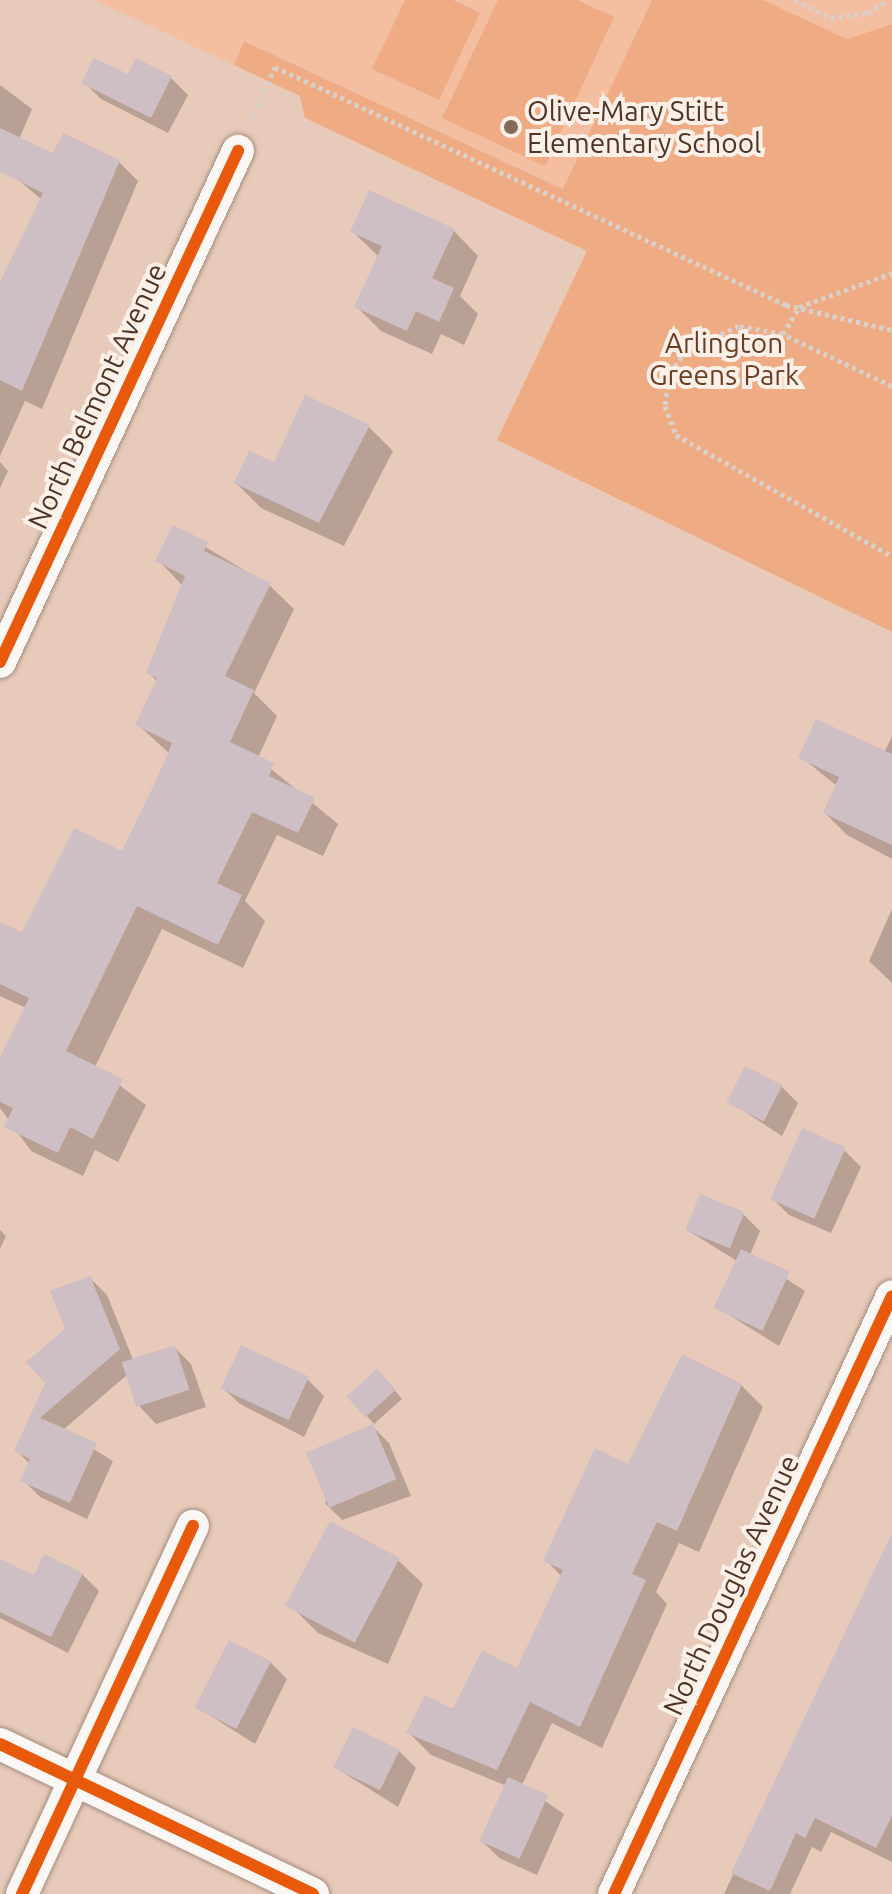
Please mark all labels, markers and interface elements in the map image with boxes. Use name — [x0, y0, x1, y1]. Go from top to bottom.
place label: Olive-Mary Stitt Elementary School — [527, 94, 761, 160]
marker: Olive-Mary Stitt Elementary School — [502, 118, 520, 136]
street label: North Belmont Avenue — [21, 258, 173, 534]
park label: Arlington Greens Park — [649, 326, 799, 392]
street label: North Douglas Avenue — [656, 1450, 806, 1720]

